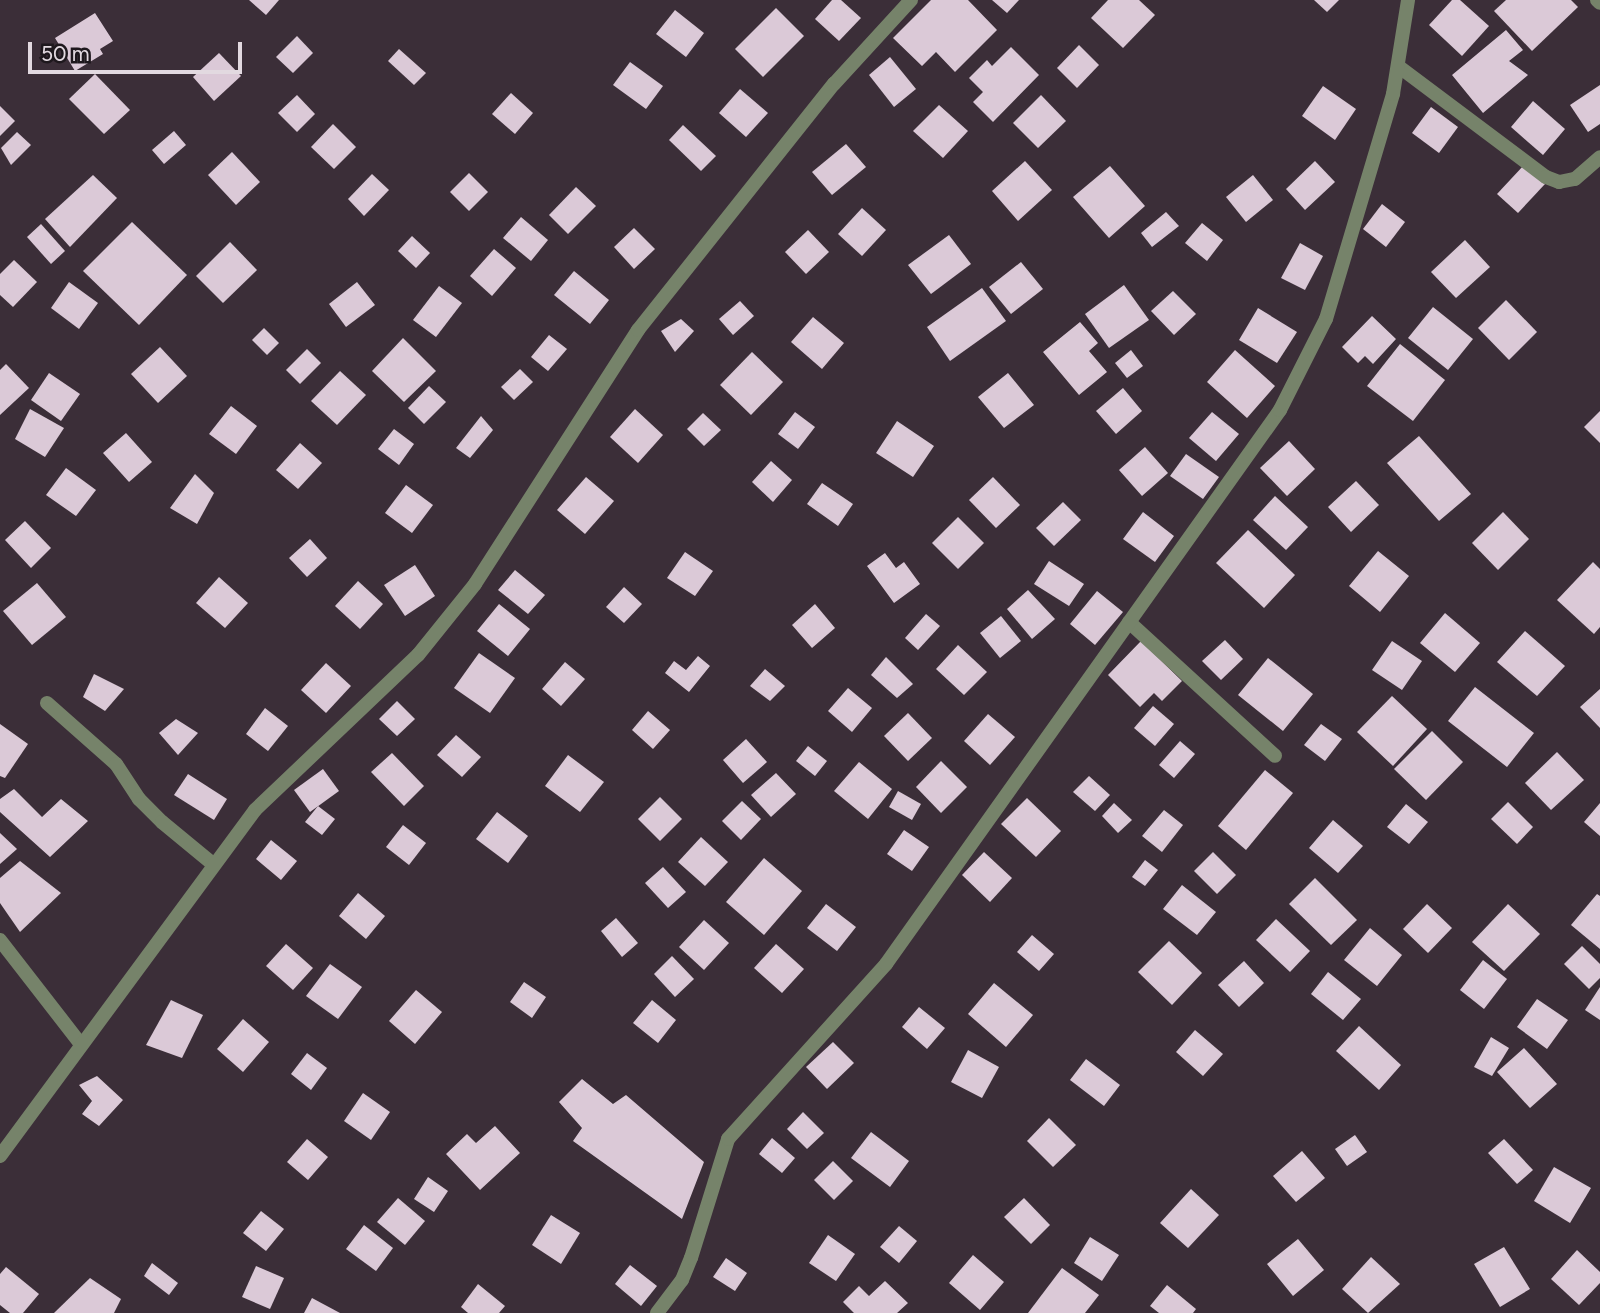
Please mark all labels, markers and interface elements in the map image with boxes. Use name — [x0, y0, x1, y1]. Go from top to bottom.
scale bar — [32, 28, 245, 72]
text: 50 m — [41, 41, 90, 66]

